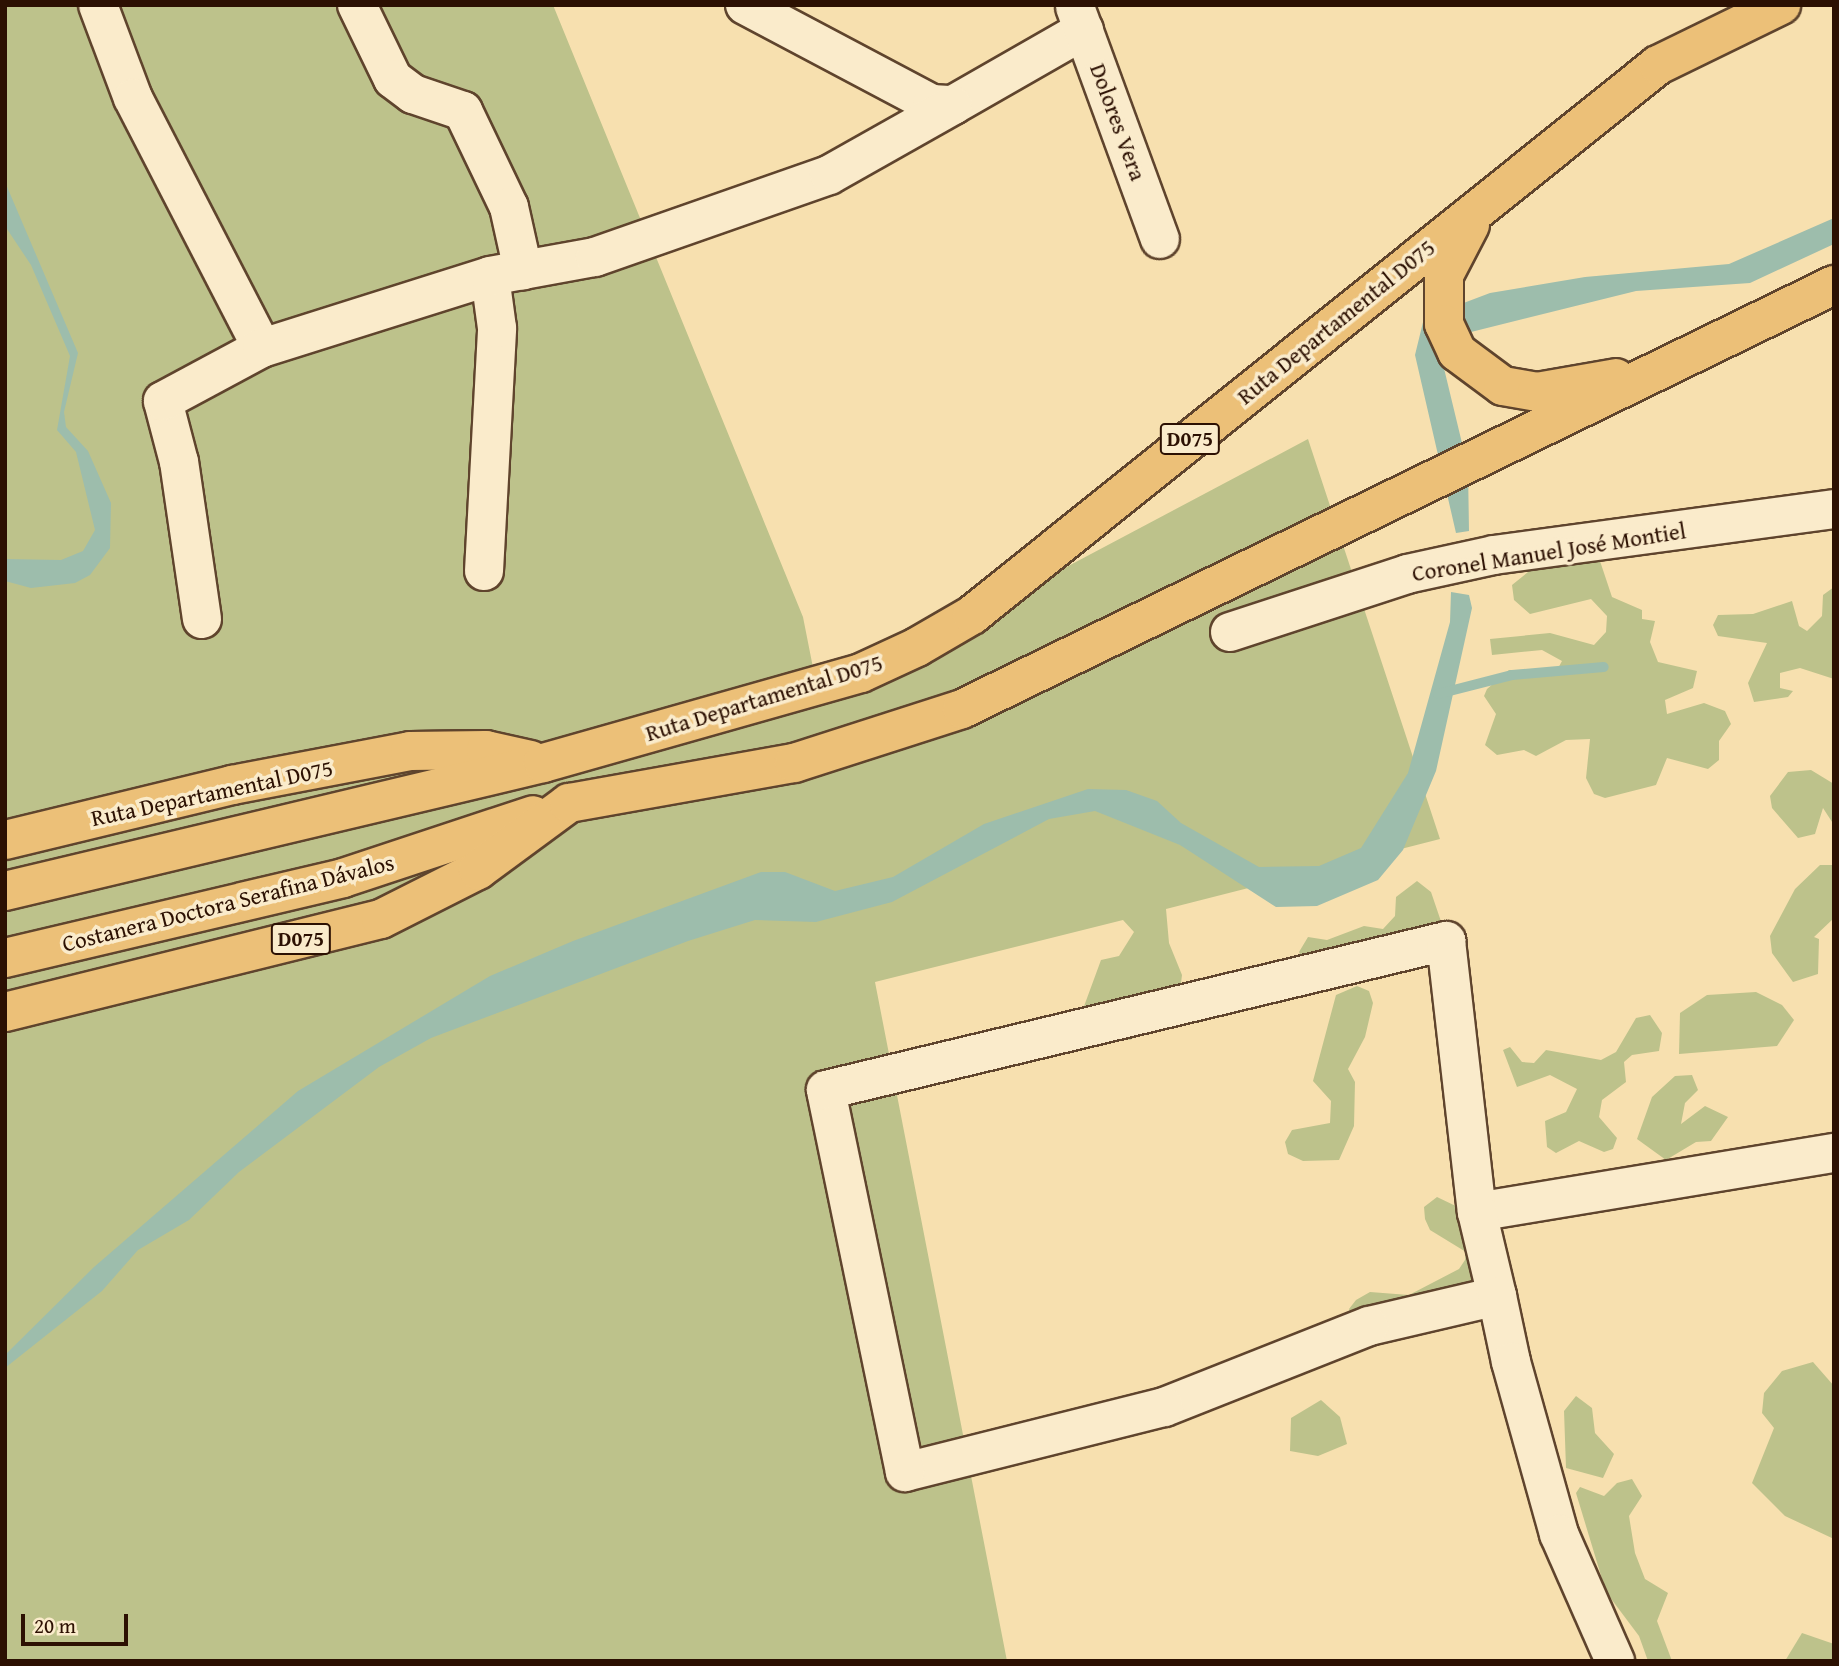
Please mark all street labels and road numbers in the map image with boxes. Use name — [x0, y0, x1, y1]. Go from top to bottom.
street label: Dolores Vera — [1084, 60, 1152, 184]
street label: Ruta Departamental D075 — [1232, 234, 1440, 410]
road number: D075 — [1158, 422, 1222, 457]
street label: Coronel Manuel José Montiel — [1410, 517, 1688, 587]
street label: Ruta Departamental D075 — [642, 649, 886, 747]
street label: Ruta Departamental D075 — [89, 754, 335, 832]
street label: Costanera Doctora Serafina Dávalos — [59, 848, 397, 958]
road number: D075 — [270, 922, 332, 956]

